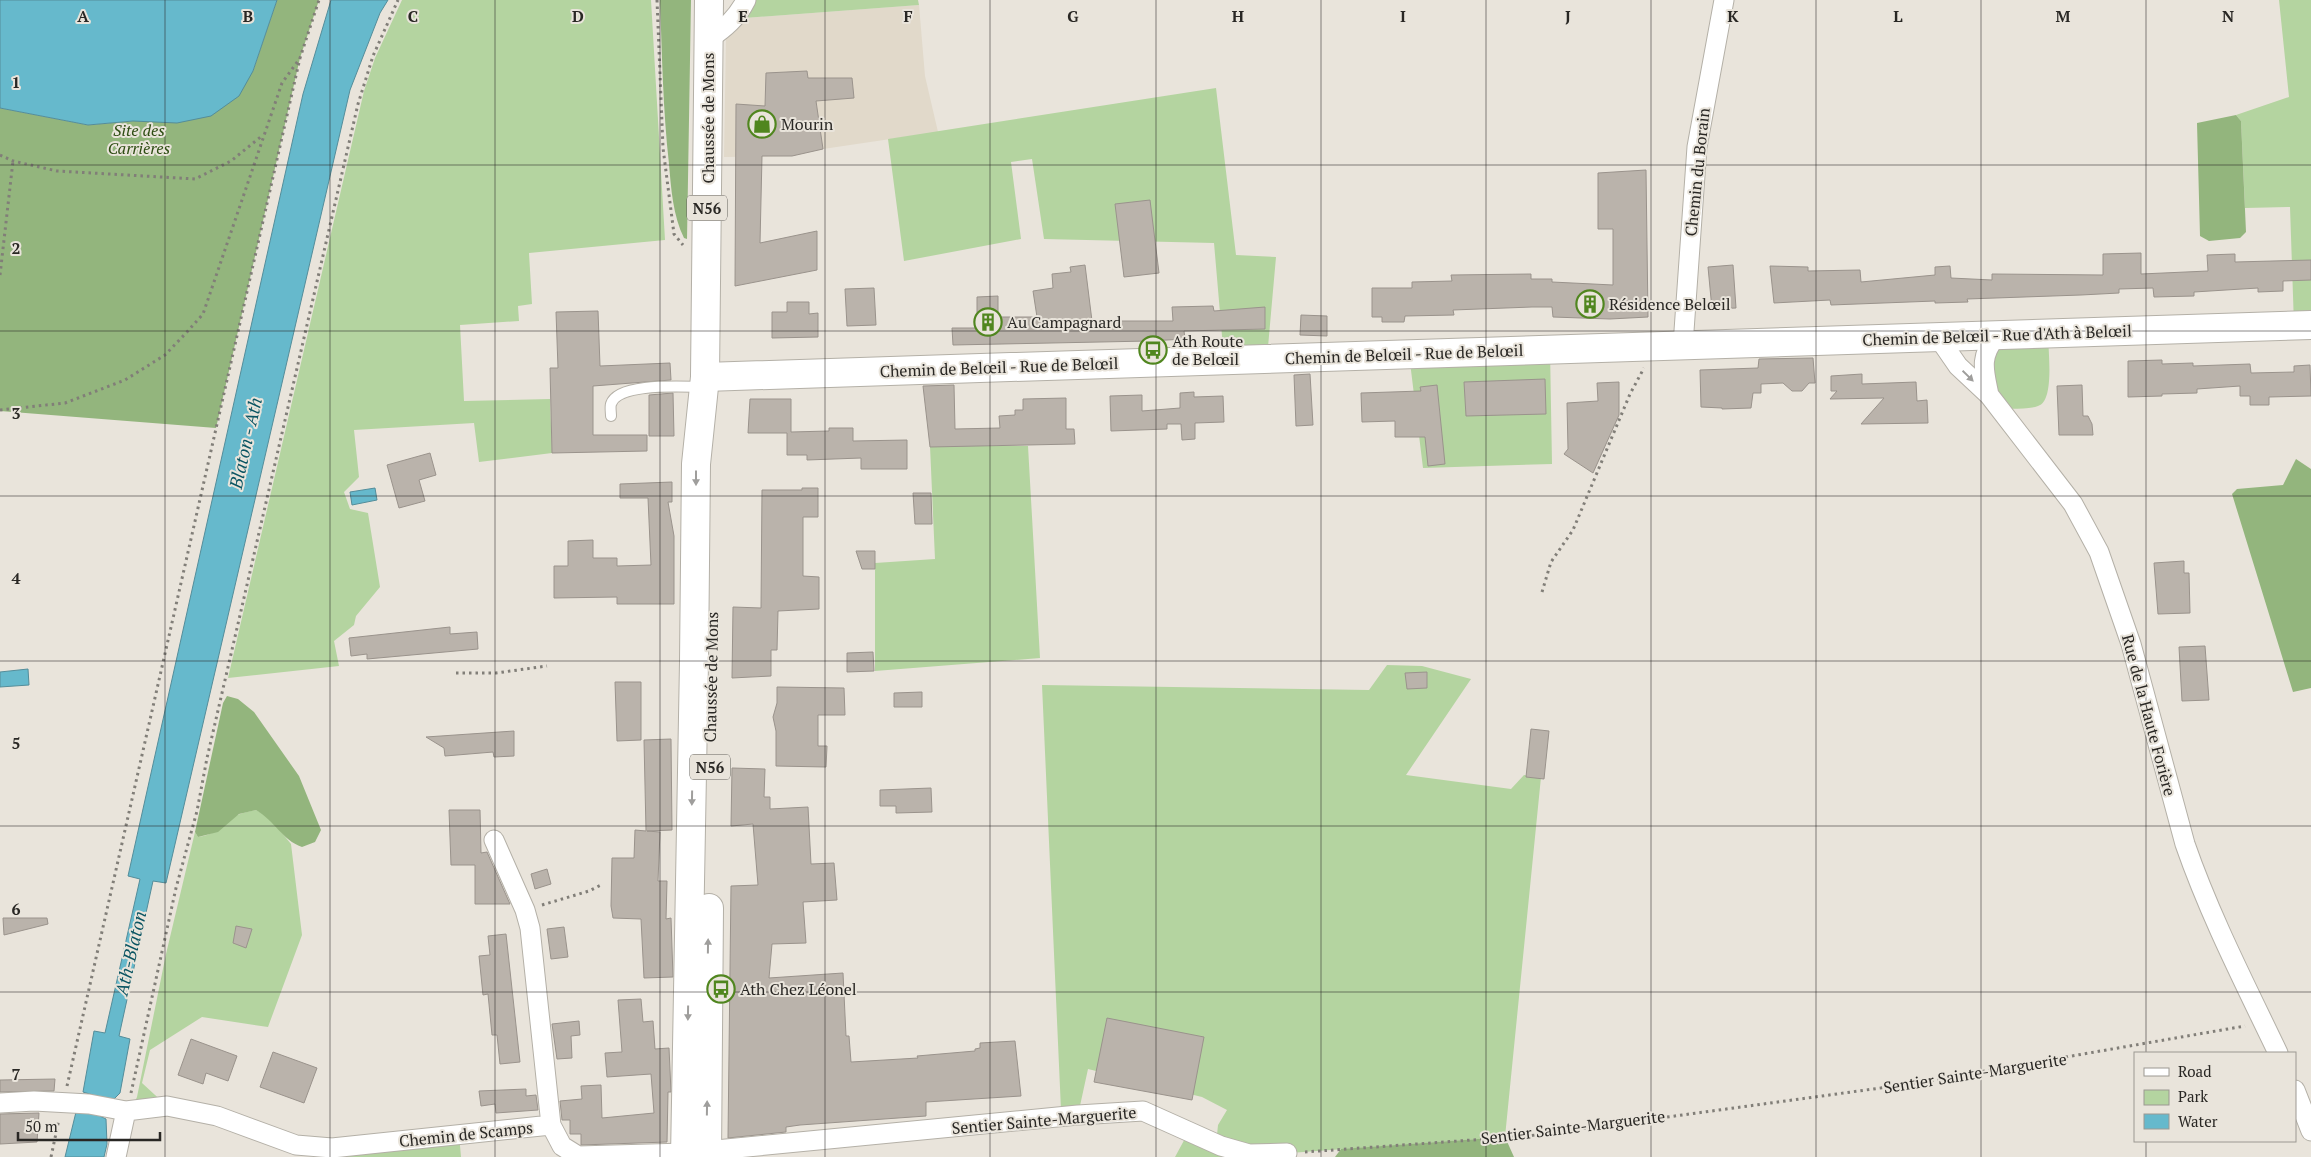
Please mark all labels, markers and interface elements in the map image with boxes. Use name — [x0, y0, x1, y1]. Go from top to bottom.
text: A — [77, 5, 89, 27]
text: B — [243, 5, 253, 27]
text: C — [408, 5, 418, 27]
text: D — [572, 5, 584, 27]
text: E — [738, 5, 748, 27]
text: F — [903, 5, 913, 27]
text: G — [1067, 5, 1079, 27]
text: H — [1232, 5, 1244, 27]
text: I — [1400, 5, 1406, 27]
text: J — [1565, 5, 1571, 27]
text: K — [1727, 5, 1739, 27]
text: L — [1893, 5, 1903, 27]
text: M — [2056, 5, 2071, 27]
text: N — [2222, 5, 2234, 27]
street label: Chaussée de Mons — [697, 53, 719, 183]
text: 1 — [11, 71, 21, 93]
street label: Chemin du Borain — [1679, 106, 1715, 237]
shop icon: Mourin — [747, 109, 777, 139]
place label: Mourin — [781, 113, 834, 135]
park label: Site des Carrières — [108, 119, 171, 159]
road number: N56 — [687, 196, 727, 220]
text: 2 — [11, 237, 21, 259]
building icon: Résidence Belœil — [1575, 289, 1605, 319]
place label: Résidence Belœil — [1609, 293, 1731, 315]
building icon: Au Campagnard — [973, 307, 1003, 337]
place label: Au Campagnard — [1007, 311, 1121, 333]
street label: Chemin de Belœil - Rue d'Ath à Belœil — [1862, 319, 2132, 351]
place label: Ath Route de Belœil — [1172, 330, 1243, 370]
bus stop icon: Ath Route de Belœil — [1138, 335, 1168, 365]
street label: Chemin de Belœil - Rue de Belœil — [1284, 339, 1524, 369]
street label: Chemin de Belœil - Rue de Belœil — [879, 352, 1119, 382]
one-way arrow — [1962, 370, 1974, 382]
water label: Blaton - Ath — [223, 395, 267, 492]
text: 3 — [11, 402, 21, 424]
one-way arrow — [692, 470, 700, 486]
text: 4 — [11, 567, 21, 589]
street label: Chaussée de Mons — [699, 611, 723, 743]
street label: Rue de la Haute Forière — [2117, 632, 2181, 798]
text: 5 — [11, 732, 21, 754]
road number: N56 — [690, 754, 730, 780]
one-way arrow — [688, 790, 696, 806]
text: 6 — [11, 898, 21, 920]
water label: Ath-Blaton — [108, 908, 151, 999]
one-way arrow — [704, 938, 712, 954]
bus stop icon: Ath Chez Léonel — [706, 974, 736, 1004]
place label: Ath Chez Léonel — [740, 978, 857, 1000]
one-way arrow — [684, 1005, 692, 1021]
street label: Sentier Sainte-Marguerite — [1882, 1048, 2068, 1098]
legend — [2134, 1052, 2296, 1142]
text: Road — [2178, 1061, 2211, 1081]
text: 7 — [11, 1063, 21, 1085]
text: Park — [2178, 1086, 2208, 1106]
one-way arrow — [703, 1100, 711, 1116]
street label: Sentier Sainte-Marguerite — [951, 1101, 1137, 1139]
street label: Sentier Sainte-Marguerite — [1480, 1105, 1666, 1149]
scale bar — [18, 1110, 160, 1142]
text: Water — [2178, 1111, 2218, 1131]
text: 50 m — [25, 1116, 58, 1136]
street label: Chemin de Scamps — [398, 1116, 534, 1152]

